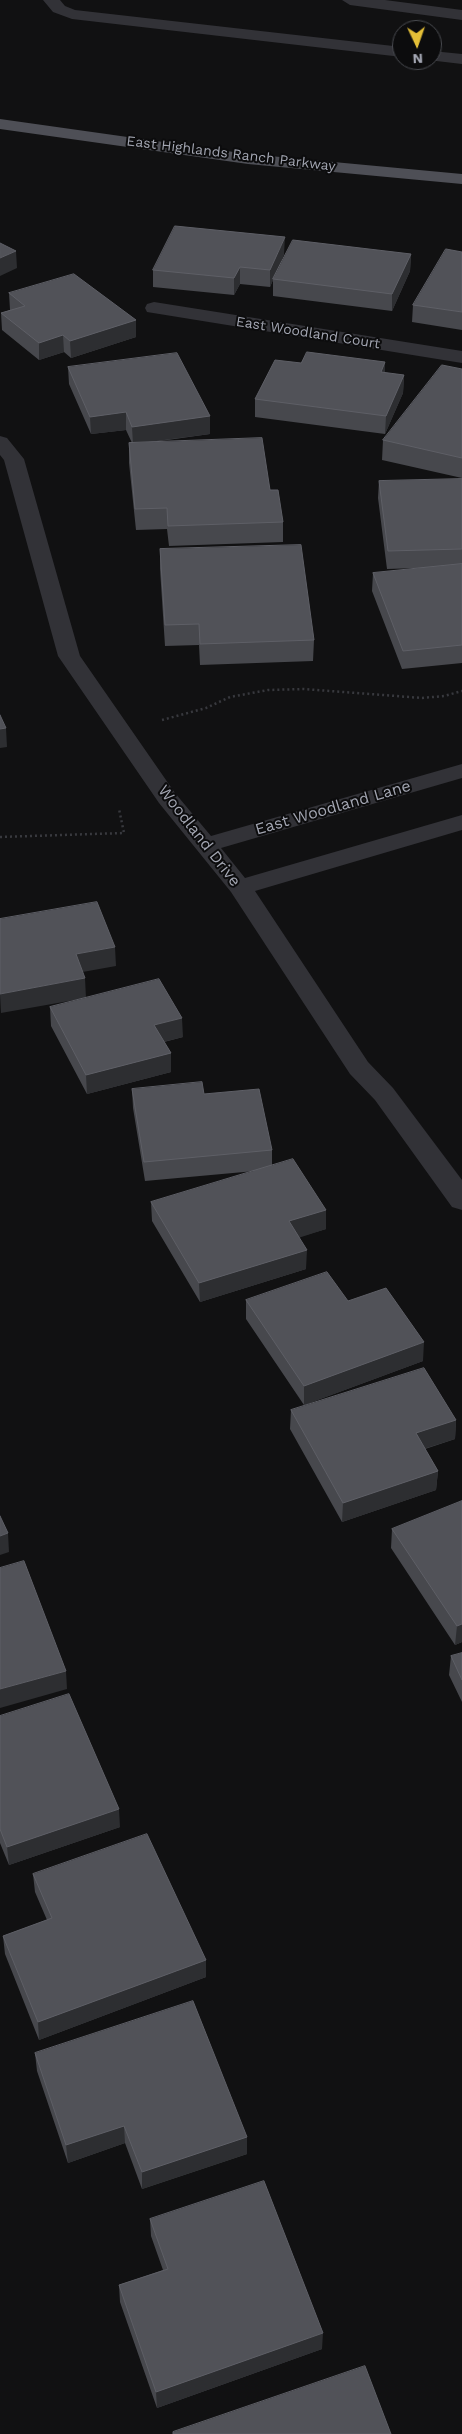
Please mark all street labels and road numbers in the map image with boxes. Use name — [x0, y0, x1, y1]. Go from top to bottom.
street label: East Highlands Ranch Parkway — [126, 133, 336, 175]
street label: East Woodland Court — [235, 313, 381, 353]
street label: East Woodland Lane — [253, 777, 413, 839]
street label: Woodland Drive — [154, 782, 244, 890]

